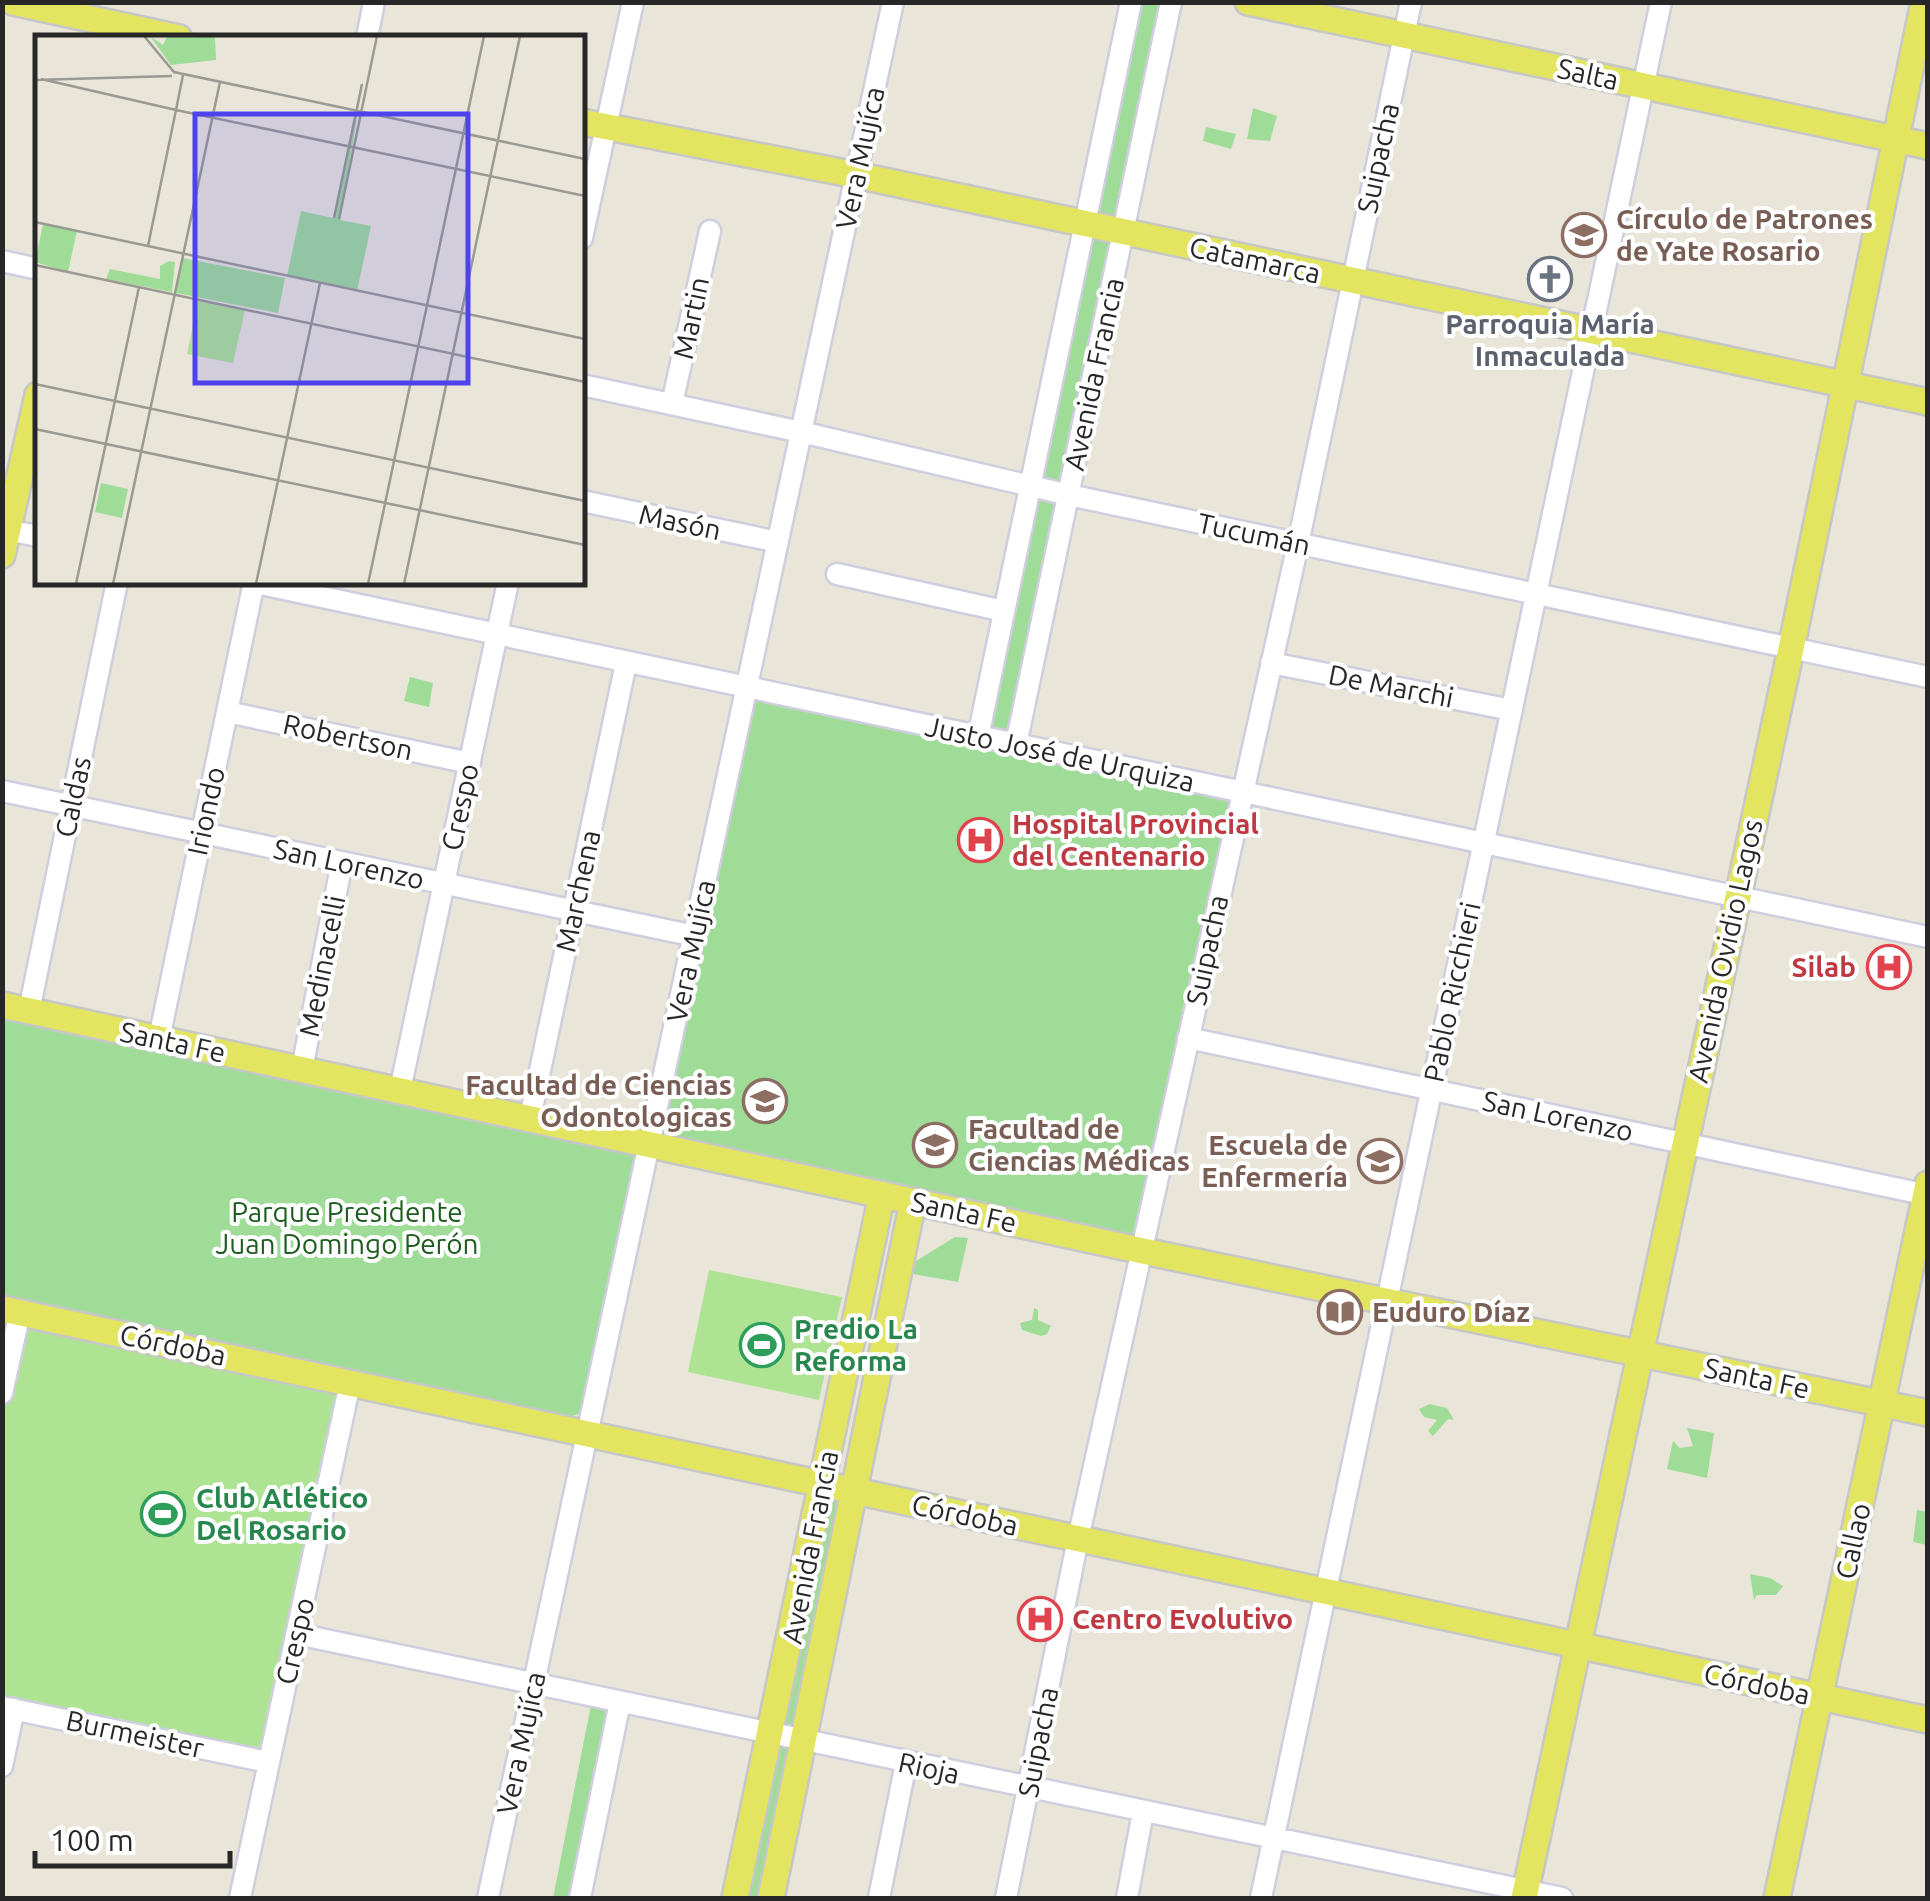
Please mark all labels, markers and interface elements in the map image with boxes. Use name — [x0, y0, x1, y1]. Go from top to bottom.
inset map — [35, 35, 585, 585]
street label: Salta — [1555, 52, 1622, 95]
street label: Vera Mujíca — [829, 84, 890, 232]
street label: Suipacha — [1351, 100, 1404, 216]
place label: Círculo de Patrones de Yate Rosario — [1616, 203, 1873, 266]
school or university icon: Círculo de Patrones de Yate Rosario — [1561, 212, 1607, 258]
street label: Catamarca — [1187, 230, 1324, 289]
church icon: Parroquia María Inmaculada — [1527, 256, 1573, 302]
street label: Martin — [667, 274, 714, 362]
street label: Avenida Francia — [1058, 275, 1129, 473]
place label: Parroquia María Inmaculada — [1445, 308, 1655, 371]
street label: Masón — [636, 498, 724, 545]
street label: Tucumán — [1195, 506, 1313, 561]
street label: De Marchi — [1326, 658, 1456, 713]
street label: Robertson — [280, 708, 416, 765]
street label: Justo José de Urquiza — [923, 710, 1197, 797]
street label: Caldas — [49, 754, 96, 840]
street label: Crespo — [435, 761, 484, 853]
street label: Iriondo — [181, 764, 230, 858]
place label: Hospital Provincial del Centenario — [1012, 808, 1259, 871]
street label: Avenida Ovidio Lagos — [1681, 816, 1768, 1085]
hospital icon: Hospital Provincial del Centenario — [957, 817, 1003, 863]
street label: Marchena — [549, 827, 606, 955]
street label: San Lorenzo — [271, 832, 427, 895]
street label: Vera Mujíca — [660, 877, 721, 1025]
street label: Suipacha — [1180, 892, 1233, 1008]
street label: Medinacelli — [293, 893, 350, 1039]
street label: Pablo Ricchieri — [1417, 899, 1486, 1085]
hospital icon: Silab — [1866, 944, 1912, 990]
place label: Silab — [1792, 951, 1856, 982]
street label: Santa Fe — [118, 1015, 229, 1068]
place label: Facultad de Ciencias Odontologicas — [465, 1069, 732, 1132]
school or university icon: Facultad de Ciencias Odontologicas — [742, 1078, 788, 1124]
street label: San Lorenzo — [1480, 1084, 1636, 1147]
place label: Facultad de Ciencias Médicas — [968, 1113, 1190, 1176]
school or university icon: Facultad de Ciencias Médicas — [912, 1122, 958, 1168]
place label: Escuela de Enfermería — [1201, 1129, 1348, 1192]
school or university icon: Escuela de Enfermería — [1357, 1138, 1403, 1184]
street label: Santa Fe — [909, 1185, 1020, 1238]
park label: Parque Presidente Juan Domingo Perón — [215, 1196, 479, 1259]
library icon: Euduro Díaz — [1317, 1289, 1363, 1335]
place label: Euduro Díaz — [1372, 1296, 1530, 1327]
place label: Predio La Reforma — [794, 1313, 918, 1376]
street label: Córdoba — [117, 1318, 229, 1371]
sports icon: Predio La Reforma — [739, 1322, 785, 1368]
street label: Santa Fe — [1702, 1351, 1813, 1404]
street label: Avenida Francia — [776, 1448, 843, 1646]
place label: Club Atlético Del Rosario — [196, 1482, 368, 1545]
street label: Córdoba — [909, 1488, 1021, 1541]
sports icon: Club Atlético Del Rosario — [140, 1491, 186, 1537]
street label: Callao — [1829, 1500, 1876, 1582]
street label: Crespo — [269, 1594, 320, 1687]
hospital icon: Centro Evolutivo — [1017, 1596, 1063, 1642]
place label: Centro Evolutivo — [1072, 1603, 1293, 1634]
street label: Córdoba — [1701, 1657, 1813, 1710]
street label: Vera Mujíca — [490, 1669, 551, 1817]
street label: Suipacha — [1012, 1684, 1063, 1800]
street label: Burmeister — [63, 1704, 207, 1763]
street label: Rioja — [896, 1746, 963, 1789]
scale bar — [35, 1806, 230, 1868]
text: 100 m — [50, 1823, 134, 1857]

